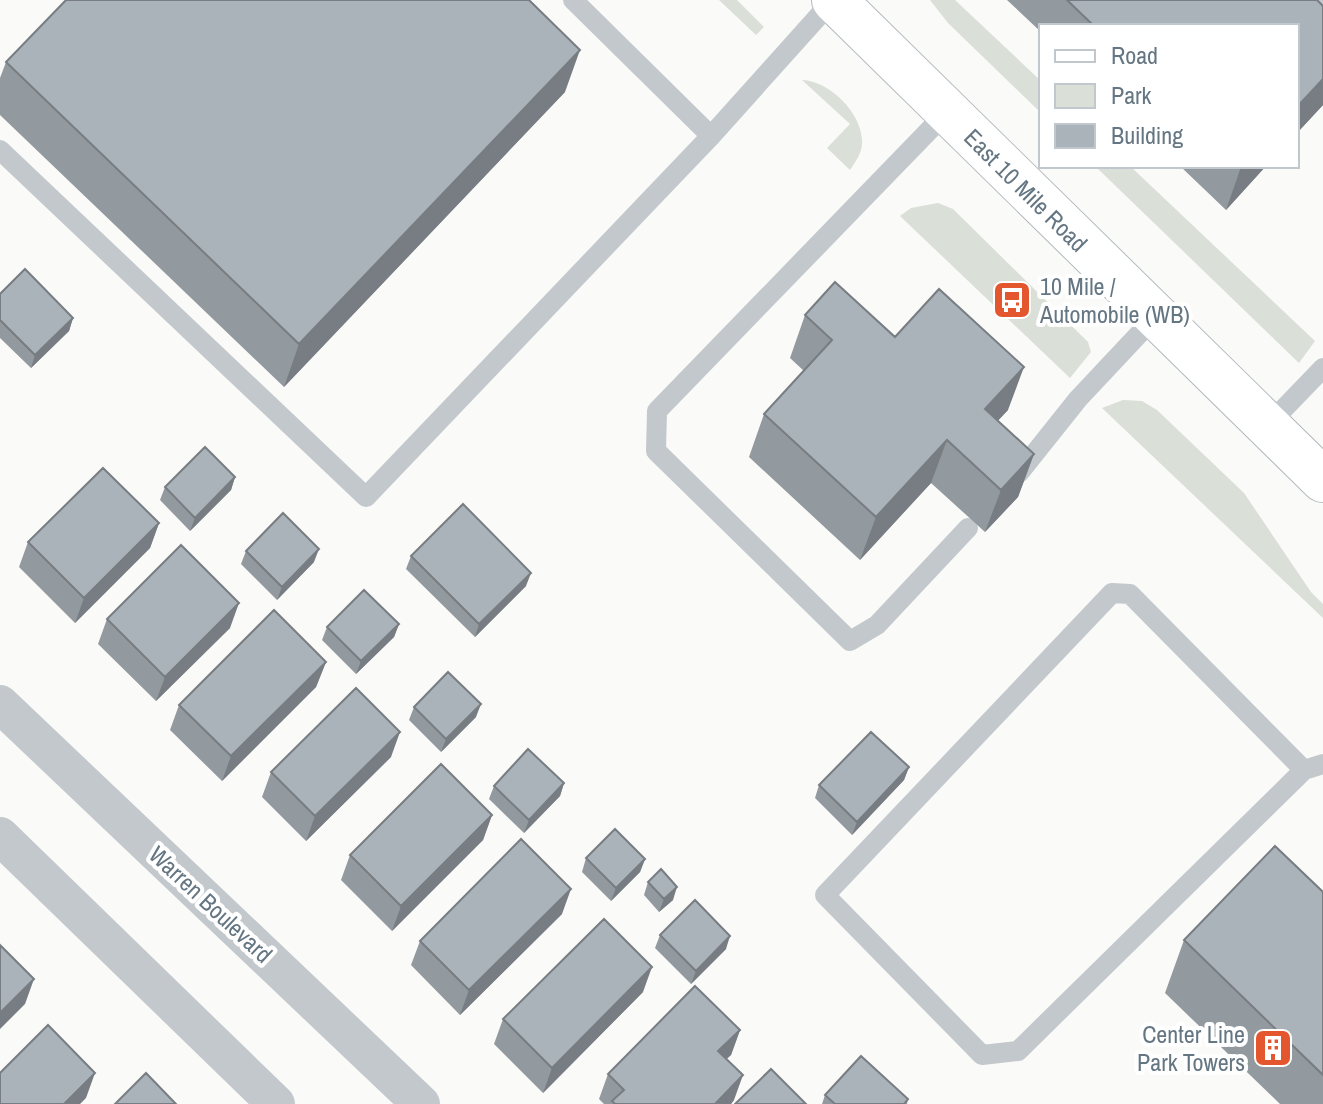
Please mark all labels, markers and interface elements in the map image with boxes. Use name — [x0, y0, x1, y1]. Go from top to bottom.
legend — [1039, 24, 1299, 168]
text: Road — [1111, 39, 1158, 71]
text: Park — [1111, 79, 1152, 111]
text: Building — [1111, 119, 1183, 151]
street label: East 10 Mile Road — [957, 121, 1095, 259]
place label: 10 Mile / Automobile (WB) — [1039, 270, 1190, 330]
bus stop icon: 10 Mile / Automobile (WB) — [991, 279, 1033, 321]
street label: Warren Boulevard — [142, 838, 280, 970]
place label: Center Line Park Towers — [1137, 1018, 1245, 1078]
building icon: Center Line Park Towers — [1252, 1027, 1294, 1069]

